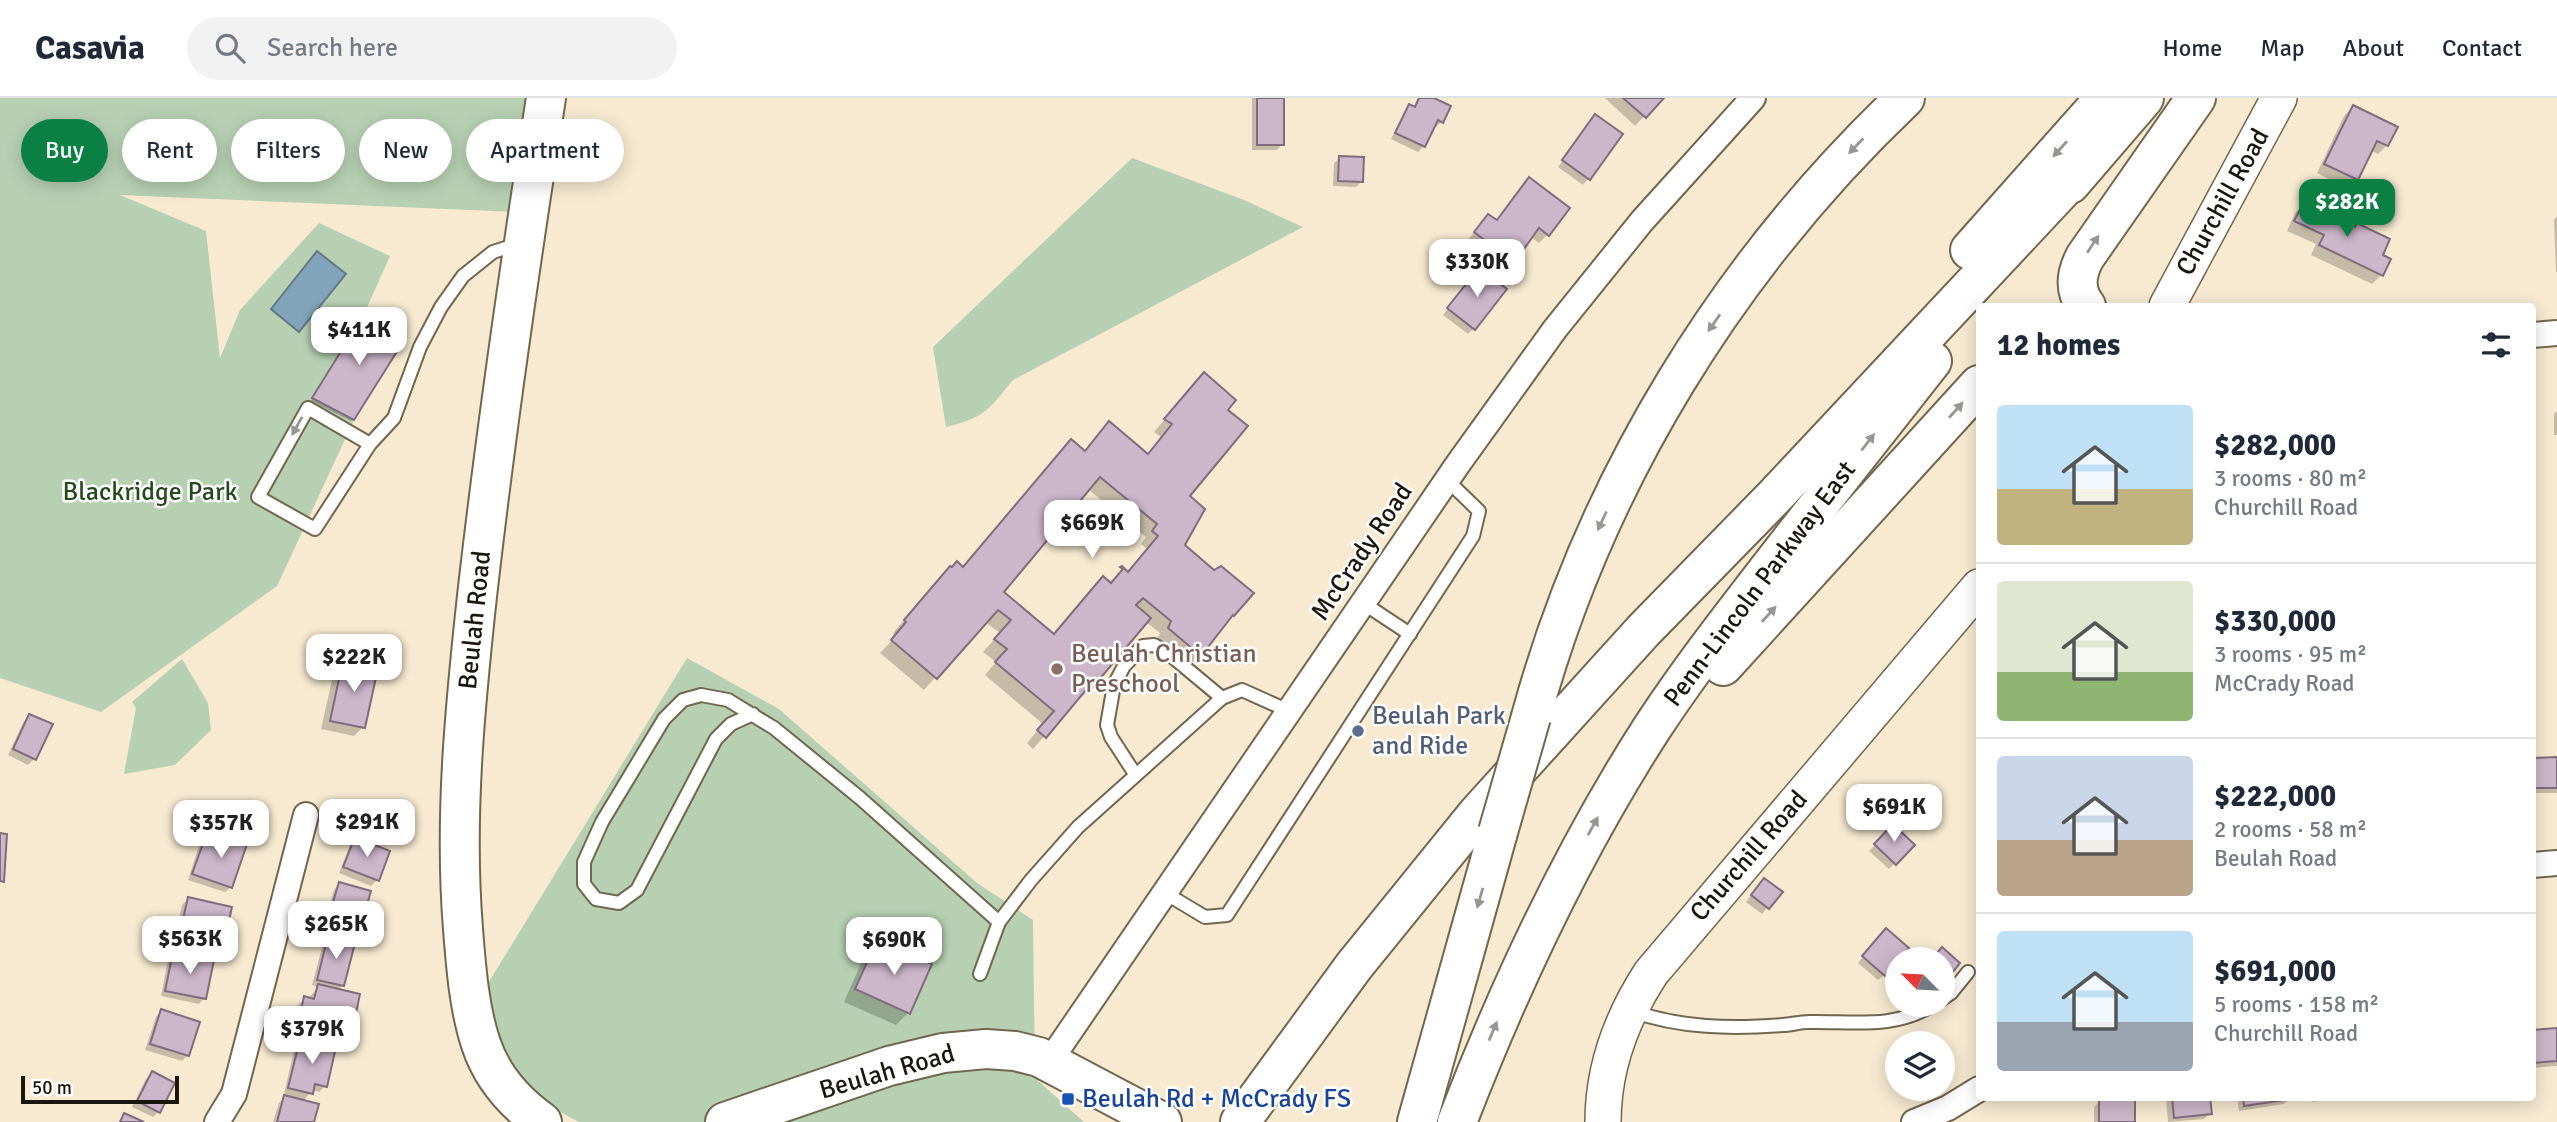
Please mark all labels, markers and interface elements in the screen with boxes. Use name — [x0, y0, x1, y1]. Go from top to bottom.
search box — [187, 17, 677, 80]
text: Casavia — [35, 28, 145, 69]
icon: search — [211, 29, 249, 67]
text: Search here — [267, 32, 398, 64]
text: Home — [2162, 33, 2222, 63]
text: Map — [2260, 33, 2305, 63]
text: About — [2343, 33, 2404, 63]
text: Contact — [2442, 33, 2522, 63]
chip: Buy — [21, 119, 108, 182]
chip: Rent — [122, 119, 217, 182]
chip: Filters — [231, 119, 345, 182]
chip: New — [359, 119, 452, 182]
chip: Apartment — [466, 119, 624, 182]
street label: Churchill Road — [2170, 123, 2276, 281]
one-way arrow — [1849, 137, 1865, 154]
one-way arrow — [2052, 140, 2068, 158]
pin: $282K — [2298, 180, 2396, 239]
text: $282K — [2315, 187, 2379, 216]
one-way arrow — [2086, 235, 2100, 253]
pin: $330K — [1428, 240, 1526, 299]
text: $330K — [1445, 247, 1509, 276]
pin: $411K — [310, 308, 408, 367]
one-way arrow — [1707, 314, 1721, 332]
text: $411K — [327, 315, 391, 344]
icon: filters — [2477, 326, 2515, 364]
text: 12 homes — [1997, 327, 2120, 364]
one-way arrow — [1948, 401, 1964, 419]
one-way arrow — [291, 417, 303, 436]
text: $282,000 — [2214, 427, 2336, 464]
icon: home — [2053, 433, 2137, 517]
one-way arrow — [1861, 434, 1876, 452]
street label: Penn-Lincoln Parkway East — [1657, 455, 1863, 713]
text: 3 rooms · 80 m² — [2214, 464, 2367, 493]
park label: Blackridge Park — [62, 476, 238, 508]
street label: McCrady Road — [1304, 477, 1420, 627]
text: Churchill Road — [2214, 493, 2358, 522]
pin: $669K — [1043, 500, 1141, 560]
text: $669K — [1060, 508, 1124, 537]
one-way arrow — [1596, 511, 1608, 531]
street label: Beulah Road — [452, 549, 498, 691]
text: $330,000 — [2214, 603, 2336, 640]
one-way arrow — [1761, 606, 1777, 623]
icon: home — [2053, 609, 2137, 693]
pin: $222K — [305, 634, 403, 694]
place label: Beulah Christian Preschool — [1071, 638, 1257, 700]
text: 3 rooms · 95 m² — [2214, 640, 2367, 669]
text: $222K — [322, 642, 386, 671]
marker: Beulah Christian Preschool — [1049, 661, 1065, 677]
text: McCrady Road — [2214, 669, 2354, 698]
place label: Beulah Park and Ride — [1372, 700, 1506, 762]
marker: Beulah Park and Ride — [1350, 723, 1366, 739]
text: $222,000 — [2214, 778, 2336, 815]
street label: Churchill Road — [1683, 784, 1815, 928]
pin: $691K — [1845, 784, 1943, 844]
icon: home — [2053, 784, 2137, 868]
text: $691K — [1862, 792, 1926, 821]
pin: $357K — [172, 800, 270, 860]
pin: $291K — [318, 800, 416, 859]
text: $291K — [335, 807, 399, 836]
text: $357K — [189, 808, 253, 837]
text: 2 rooms · 58 m² — [2214, 815, 2367, 844]
one-way arrow — [1587, 817, 1599, 836]
text: Beulah Road — [2214, 844, 2337, 873]
one-way arrow — [1474, 887, 1485, 909]
pin: $265K — [287, 902, 385, 961]
text: $265K — [304, 909, 368, 938]
pin: $563K — [141, 916, 239, 976]
pin: $690K — [845, 918, 943, 977]
text: $563K — [158, 924, 222, 953]
text: $690K — [862, 925, 926, 954]
north arrow — [1885, 947, 1955, 1017]
map controls — [1885, 947, 1955, 1101]
text: $691,000 — [2214, 953, 2336, 990]
icon: home — [2053, 959, 2137, 1043]
text: 5 rooms · 158 m² — [2214, 990, 2379, 1019]
pin: $379K — [263, 1006, 361, 1066]
text: $379K — [280, 1014, 344, 1043]
text: Churchill Road — [2214, 1019, 2358, 1048]
one-way arrow — [1488, 1020, 1499, 1041]
button: layers — [1885, 1031, 1955, 1101]
street label: Beulah Road — [816, 1037, 958, 1107]
scale bar — [21, 1073, 178, 1105]
text: 50 m — [32, 1076, 72, 1100]
place label: Beulah Rd + McCrady FS — [1082, 1083, 1351, 1115]
marker: Beulah Rd + McCrady FS — [1060, 1091, 1076, 1107]

